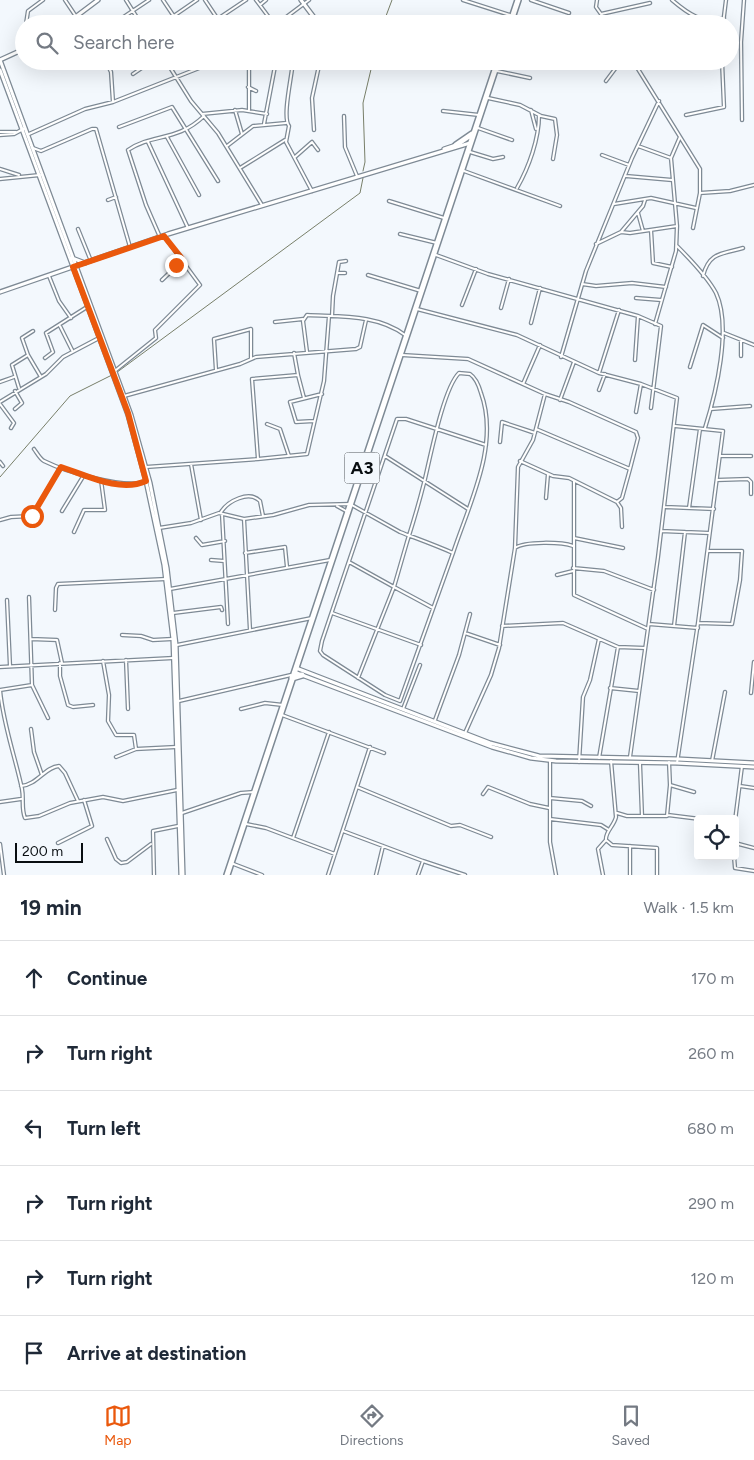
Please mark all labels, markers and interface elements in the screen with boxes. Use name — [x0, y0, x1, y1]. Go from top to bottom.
search box — [15, 15, 739, 70]
icon: search — [33, 29, 61, 57]
text: Search here — [73, 31, 175, 54]
route end — [165, 254, 188, 277]
road number: A3 — [344, 452, 380, 483]
route start — [21, 505, 44, 528]
map controls — [694, 815, 739, 860]
button: locate — [694, 815, 739, 860]
scale bar — [15, 840, 82, 863]
text: 200 m — [22, 843, 63, 860]
text: 19 min — [20, 895, 82, 920]
text: Walk · 1.5 km — [643, 898, 734, 917]
icon: ahead — [20, 964, 48, 992]
text: Continue — [67, 967, 147, 990]
text: 170 m — [691, 969, 734, 988]
icon: right — [20, 1039, 48, 1067]
text: Turn right — [67, 1042, 153, 1065]
text: 260 m — [688, 1044, 734, 1063]
icon: left — [20, 1114, 48, 1142]
text: Turn left — [67, 1117, 141, 1140]
text: 680 m — [687, 1119, 734, 1138]
icon: right — [20, 1189, 48, 1217]
text: Turn right — [67, 1192, 153, 1215]
text: 290 m — [688, 1194, 734, 1213]
icon: right — [20, 1264, 48, 1292]
text: Turn right — [67, 1267, 153, 1290]
text: 120 m — [691, 1269, 734, 1288]
icon: arrive — [20, 1339, 48, 1367]
text: Arrive at destination — [67, 1342, 246, 1365]
tab: Map — [104, 1402, 132, 1449]
tab: Directions — [340, 1402, 404, 1449]
tab: Saved — [611, 1402, 650, 1449]

